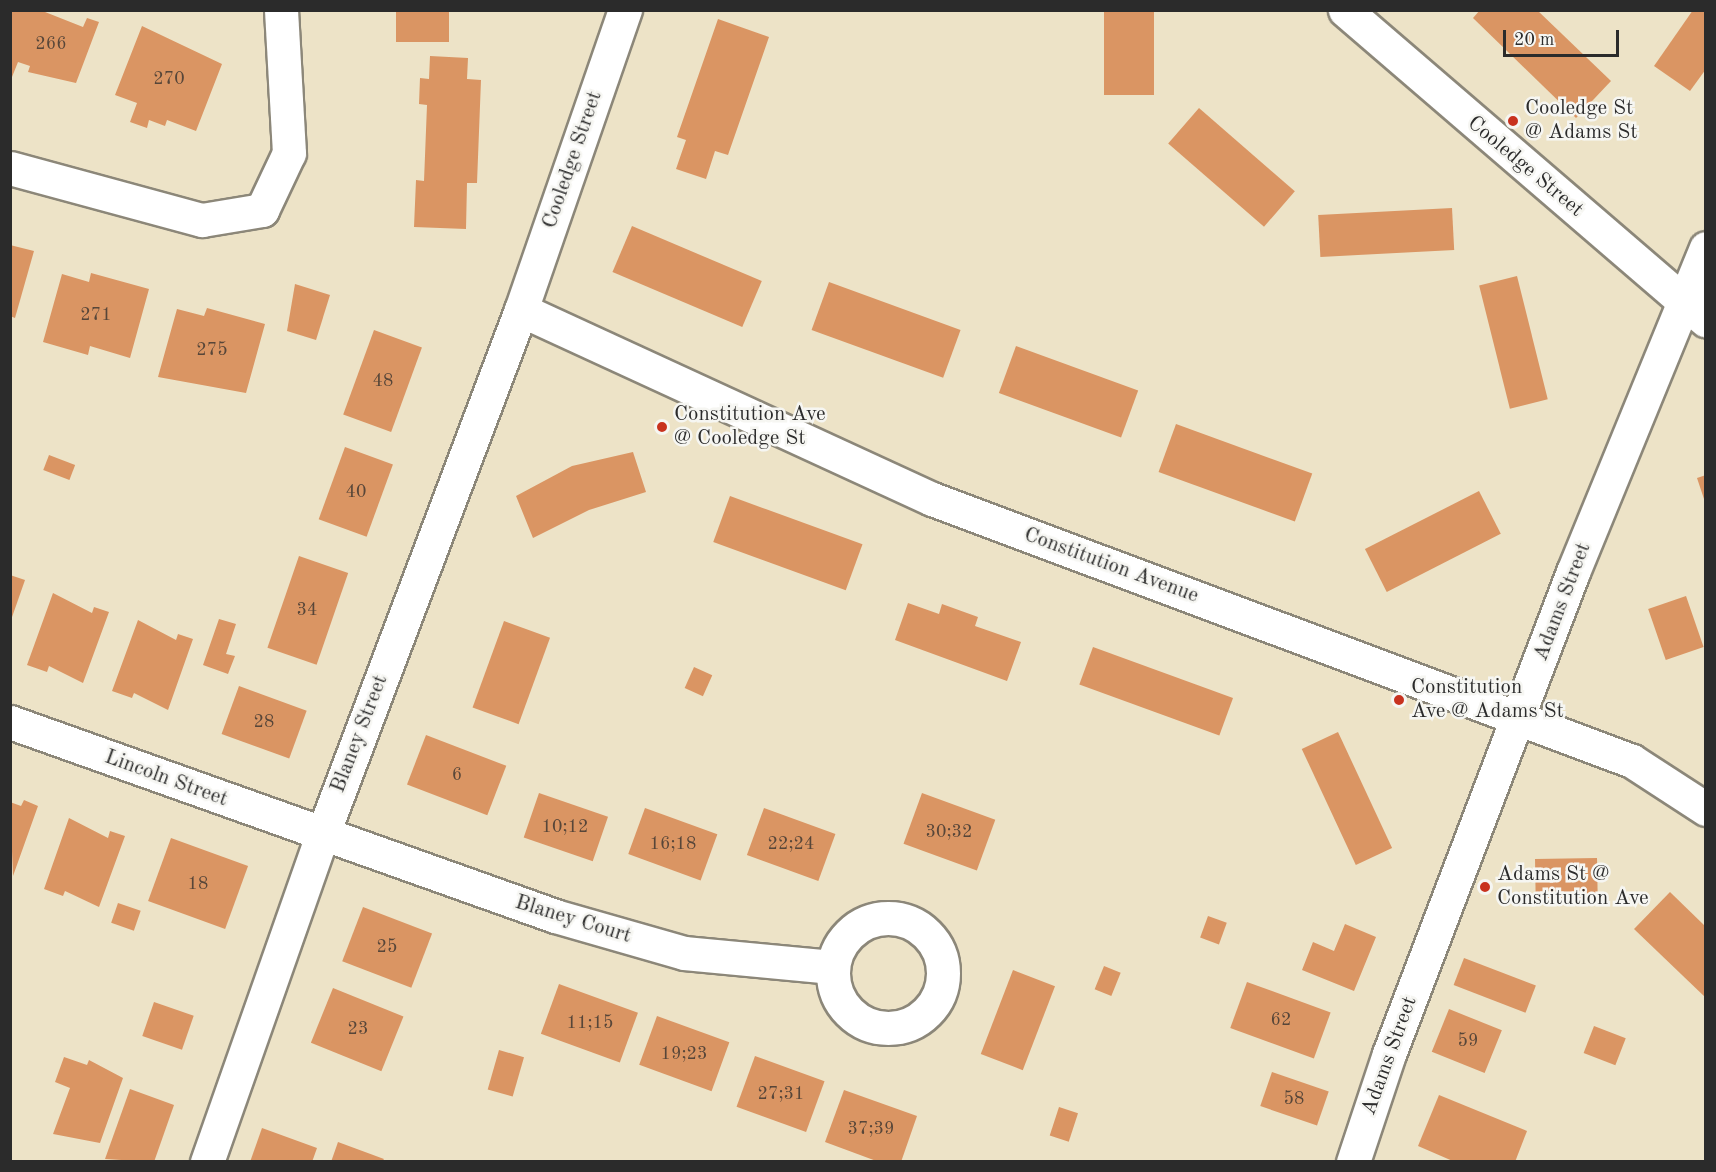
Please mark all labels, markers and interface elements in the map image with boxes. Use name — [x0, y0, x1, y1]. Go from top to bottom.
scale bar — [1506, 18, 1622, 56]
text: 20 m — [1514, 31, 1554, 49]
house number: 266 — [35, 33, 67, 55]
house number: 270 — [153, 68, 185, 90]
street label: Cooledge Street — [538, 88, 608, 232]
place label: Cooledge St @ Adams St — [1525, 96, 1638, 146]
street label: Cooledge Street — [1462, 111, 1588, 223]
marker: Cooledge St @ Adams St — [1506, 114, 1520, 128]
house number: 271 — [80, 304, 112, 326]
house number: 275 — [196, 339, 228, 361]
house number: 48 — [373, 370, 393, 392]
place label: Constitution Ave @ Cooledge St — [674, 402, 826, 452]
marker: Constitution Ave @ Cooledge St — [655, 420, 669, 434]
house number: 40 — [346, 481, 366, 503]
street label: Constitution Avenue — [1020, 523, 1202, 609]
street label: Adams Street — [1529, 539, 1597, 665]
house number: 34 — [297, 599, 317, 621]
street label: Blaney Street — [326, 672, 394, 796]
place label: Constitution Ave @ Adams St — [1411, 675, 1564, 725]
marker: Constitution Ave @ Adams St — [1392, 693, 1406, 707]
house number: 28 — [254, 711, 274, 733]
street label: Lincoln Street — [101, 745, 231, 813]
house number: 6 — [452, 764, 462, 786]
house number: 10;12 — [542, 816, 588, 838]
house number: 30;32 — [926, 821, 972, 843]
house number: 16;18 — [650, 833, 696, 855]
house number: 22;24 — [768, 833, 814, 855]
place label: Adams St @ Constitution Ave — [1497, 862, 1649, 912]
house number: 18 — [188, 873, 208, 895]
marker: Adams St @ Constitution Ave — [1478, 880, 1492, 894]
street label: Blaney Court — [512, 890, 634, 950]
house number: 25 — [377, 936, 397, 958]
street label: Adams Street — [1357, 993, 1423, 1119]
house number: 62 — [1271, 1009, 1291, 1031]
house number: 11;15 — [567, 1012, 613, 1034]
house number: 23 — [348, 1018, 368, 1040]
house number: 59 — [1458, 1030, 1478, 1052]
house number: 19;23 — [661, 1043, 707, 1065]
house number: 27;31 — [758, 1083, 804, 1105]
house number: 58 — [1284, 1088, 1304, 1110]
house number: 37;39 — [848, 1118, 894, 1140]

